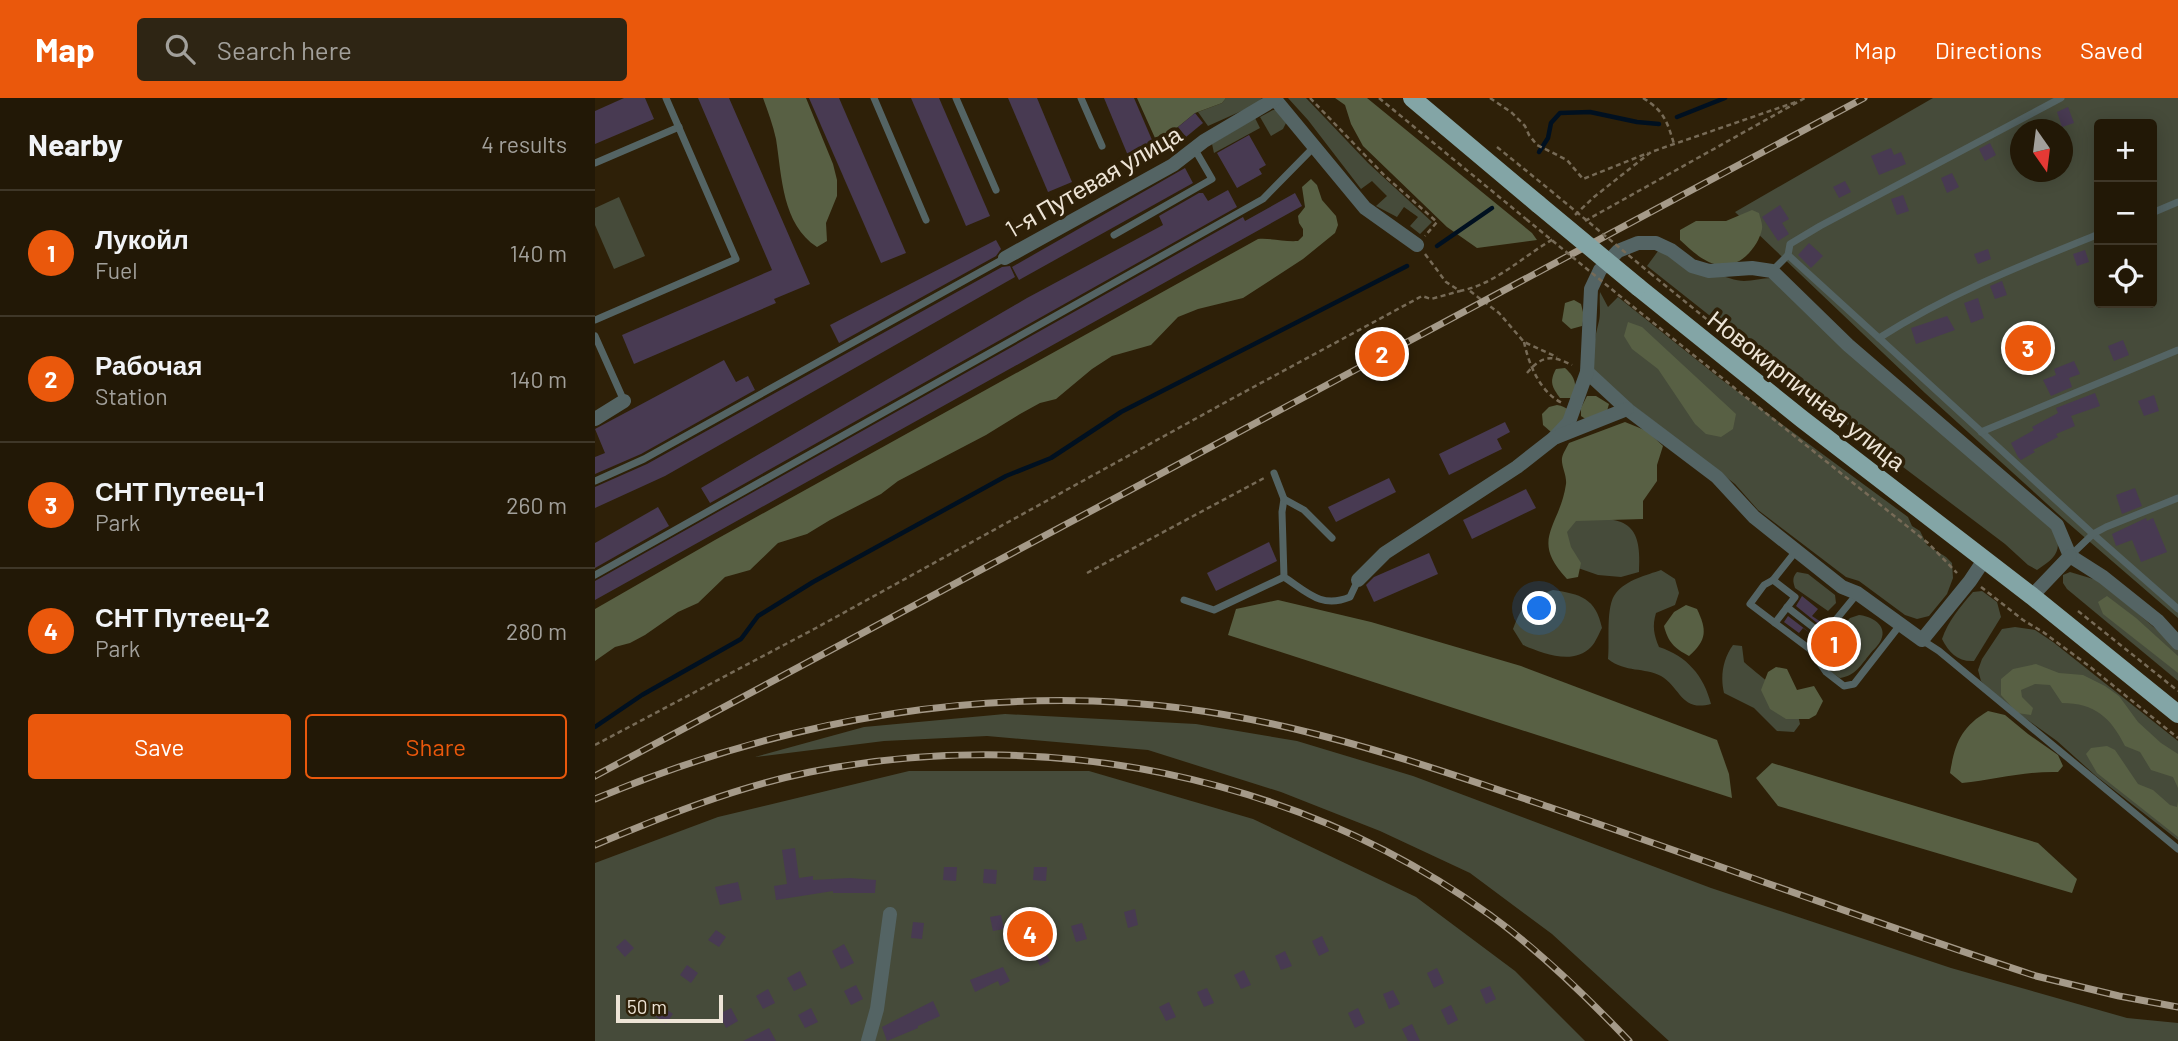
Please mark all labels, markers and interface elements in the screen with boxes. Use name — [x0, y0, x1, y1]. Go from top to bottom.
search box — [137, 18, 627, 81]
text: Map — [35, 29, 95, 69]
icon: search — [161, 30, 199, 68]
text: Search here — [217, 34, 352, 65]
text: Map — [1854, 35, 1897, 64]
text: Directions — [1935, 35, 2042, 64]
text: Saved — [2080, 35, 2143, 64]
street label: 1-я Путевая улица — [1000, 118, 1187, 243]
north arrow — [2010, 119, 2073, 182]
map controls — [2094, 119, 2157, 308]
button: + — [2094, 119, 2157, 182]
text: Nearby — [28, 126, 123, 162]
text: 4 results — [481, 130, 567, 158]
button: − — [2094, 182, 2157, 245]
text: Лукойл — [95, 223, 189, 254]
text: 1 — [47, 239, 55, 267]
text: 140 m — [510, 239, 567, 267]
button: locate — [2094, 245, 2157, 308]
text: Fuel — [95, 256, 138, 284]
street label: Новокирпичная улица — [1702, 304, 1912, 477]
pin: 3 — [2005, 322, 2051, 374]
pin: 2 — [1359, 328, 1405, 380]
text: Рабочая — [95, 349, 202, 380]
text: 2 — [45, 365, 57, 393]
text: 140 m — [510, 365, 567, 393]
text: Station — [95, 382, 168, 410]
text: СНТ Путеец-1 — [95, 475, 265, 506]
text: 3 — [45, 491, 57, 519]
text: 260 m — [506, 491, 567, 519]
text: Park — [95, 508, 140, 536]
your location — [1522, 591, 1556, 625]
text: СНТ Путеец-2 — [95, 601, 270, 632]
text: 4 — [44, 617, 58, 645]
text: 280 m — [506, 617, 567, 645]
pin: 1 — [1811, 618, 1857, 670]
text: Park — [95, 634, 140, 662]
button: Save — [28, 714, 291, 779]
button: Share — [305, 714, 567, 779]
pin: 4 — [1007, 908, 1053, 960]
scale bar — [616, 992, 723, 1024]
text: 50 m — [627, 995, 667, 1018]

